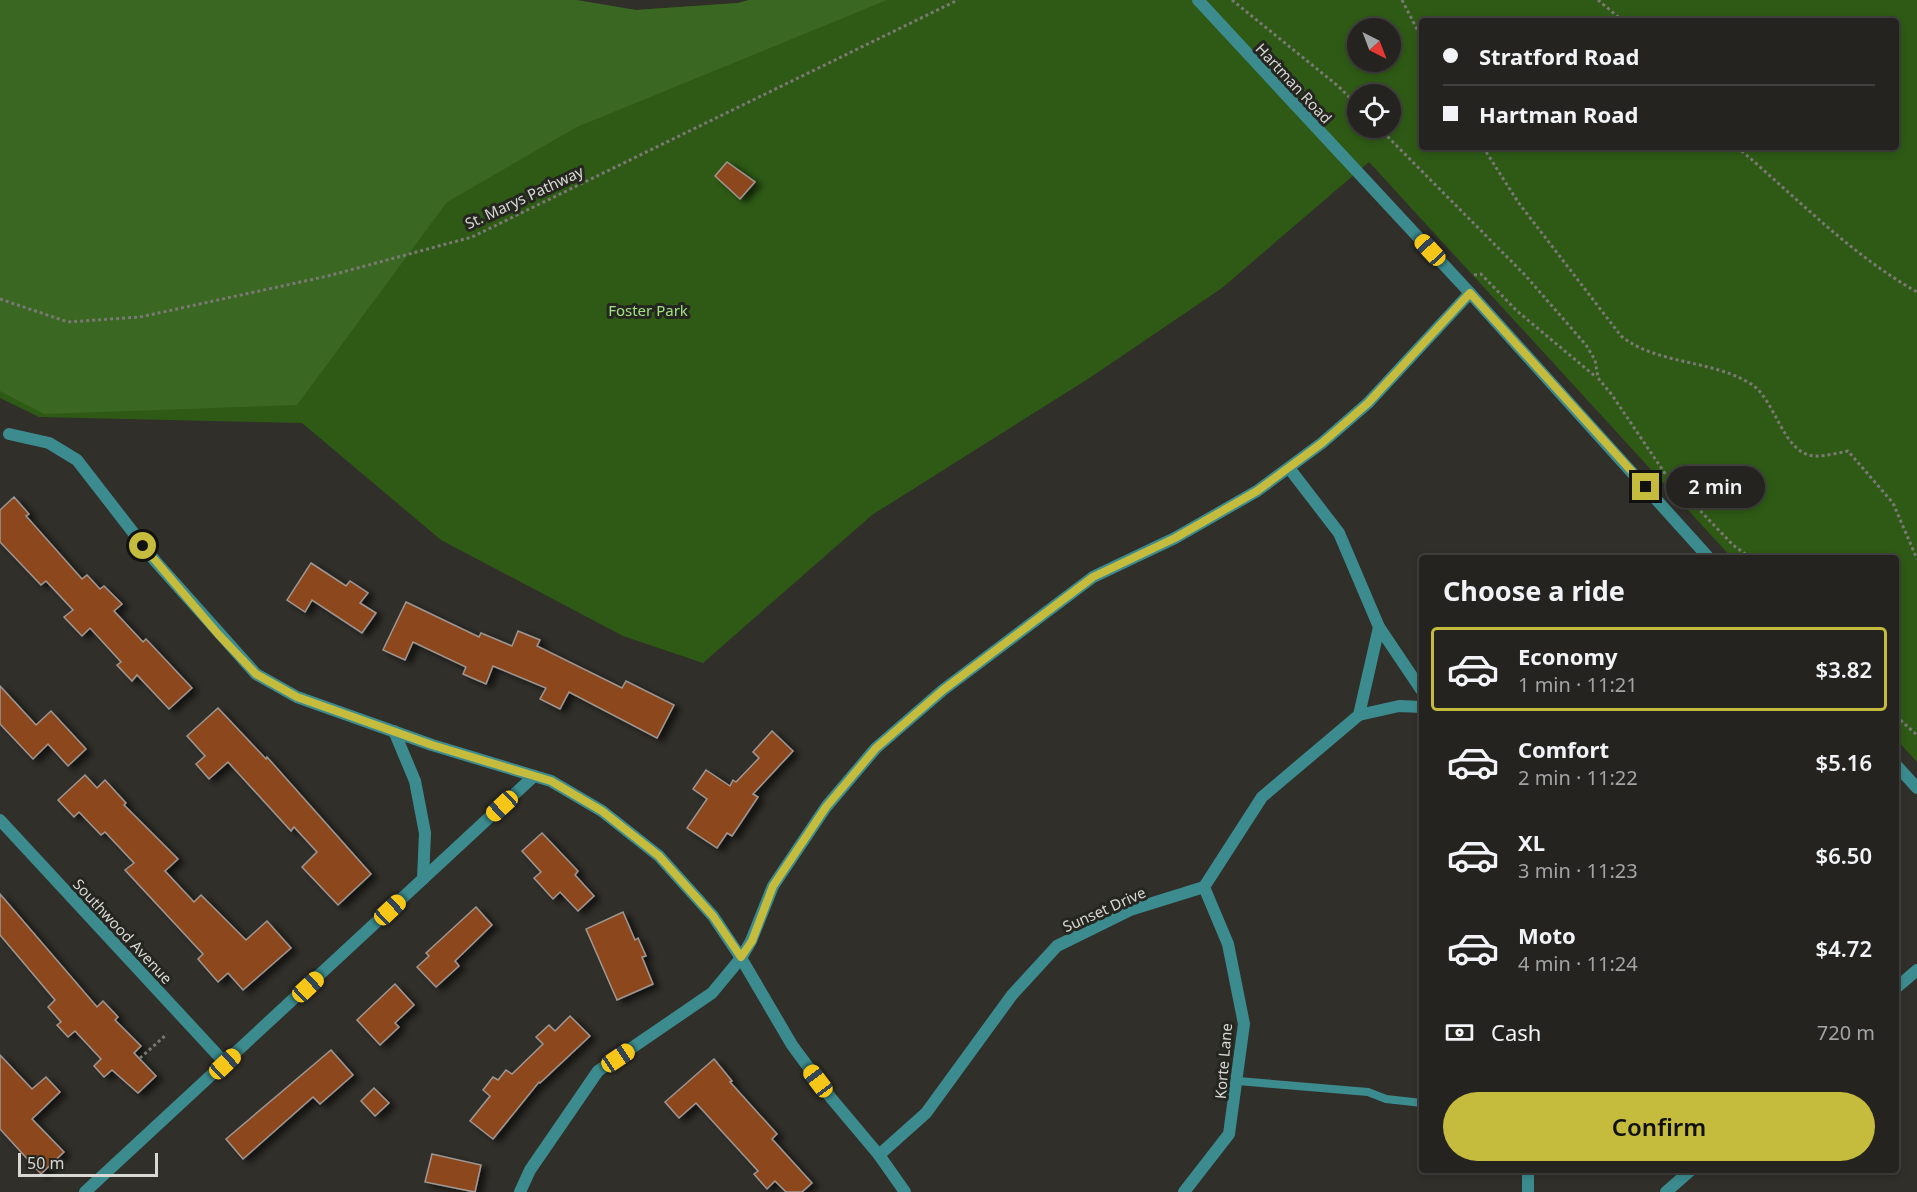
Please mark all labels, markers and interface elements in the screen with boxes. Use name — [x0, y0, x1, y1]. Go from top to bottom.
north arrow — [1347, 18, 1401, 72]
map controls — [1347, 18, 1401, 138]
street label: Hartman Road — [1252, 39, 1336, 127]
text: Stratford Road — [1479, 41, 1639, 71]
button: locate — [1347, 84, 1401, 138]
text: Hartman Road — [1479, 99, 1638, 129]
street label: St. Marys Pathway — [462, 161, 587, 233]
car — [1411, 231, 1449, 269]
park label: Foster Park — [608, 300, 688, 320]
callout: 2 min — [1667, 466, 1766, 508]
route end — [1632, 473, 1659, 500]
text: 2 min — [1688, 473, 1743, 500]
route start — [129, 532, 156, 559]
text: Choose a ride — [1443, 572, 1625, 609]
text: Economy — [1518, 641, 1617, 671]
icon: car — [1446, 642, 1500, 696]
text: $3.82 — [1816, 654, 1872, 684]
text: 1 min · 11:21 — [1518, 671, 1638, 698]
text: Comfort — [1518, 734, 1609, 764]
icon: car — [1446, 735, 1500, 789]
text: $5.16 — [1816, 747, 1872, 777]
text: 2 min · 11:22 — [1518, 764, 1638, 791]
car — [483, 787, 521, 825]
text: XL — [1518, 827, 1545, 857]
icon: car — [1446, 828, 1500, 882]
text: $6.50 — [1816, 840, 1872, 870]
text: 3 min · 11:23 — [1518, 857, 1638, 884]
street label: Southwood Avenue — [69, 874, 177, 988]
street label: Sunset Drive — [1059, 882, 1149, 936]
car — [371, 891, 409, 929]
text: Moto — [1518, 920, 1576, 950]
icon: car — [1446, 921, 1500, 975]
text: $4.72 — [1816, 933, 1872, 963]
text: 4 min · 11:24 — [1518, 950, 1638, 977]
car — [289, 968, 327, 1006]
icon: cash — [1443, 1016, 1476, 1049]
text: Cash — [1491, 1017, 1541, 1047]
text: 720 m — [1817, 1019, 1875, 1046]
street label: Korte Lane — [1210, 1022, 1236, 1100]
car — [598, 1040, 638, 1076]
car — [206, 1045, 244, 1083]
car — [800, 1061, 836, 1101]
button: Confirm — [1443, 1092, 1875, 1161]
scale bar — [18, 1150, 158, 1178]
text: 50 m — [27, 1152, 64, 1174]

